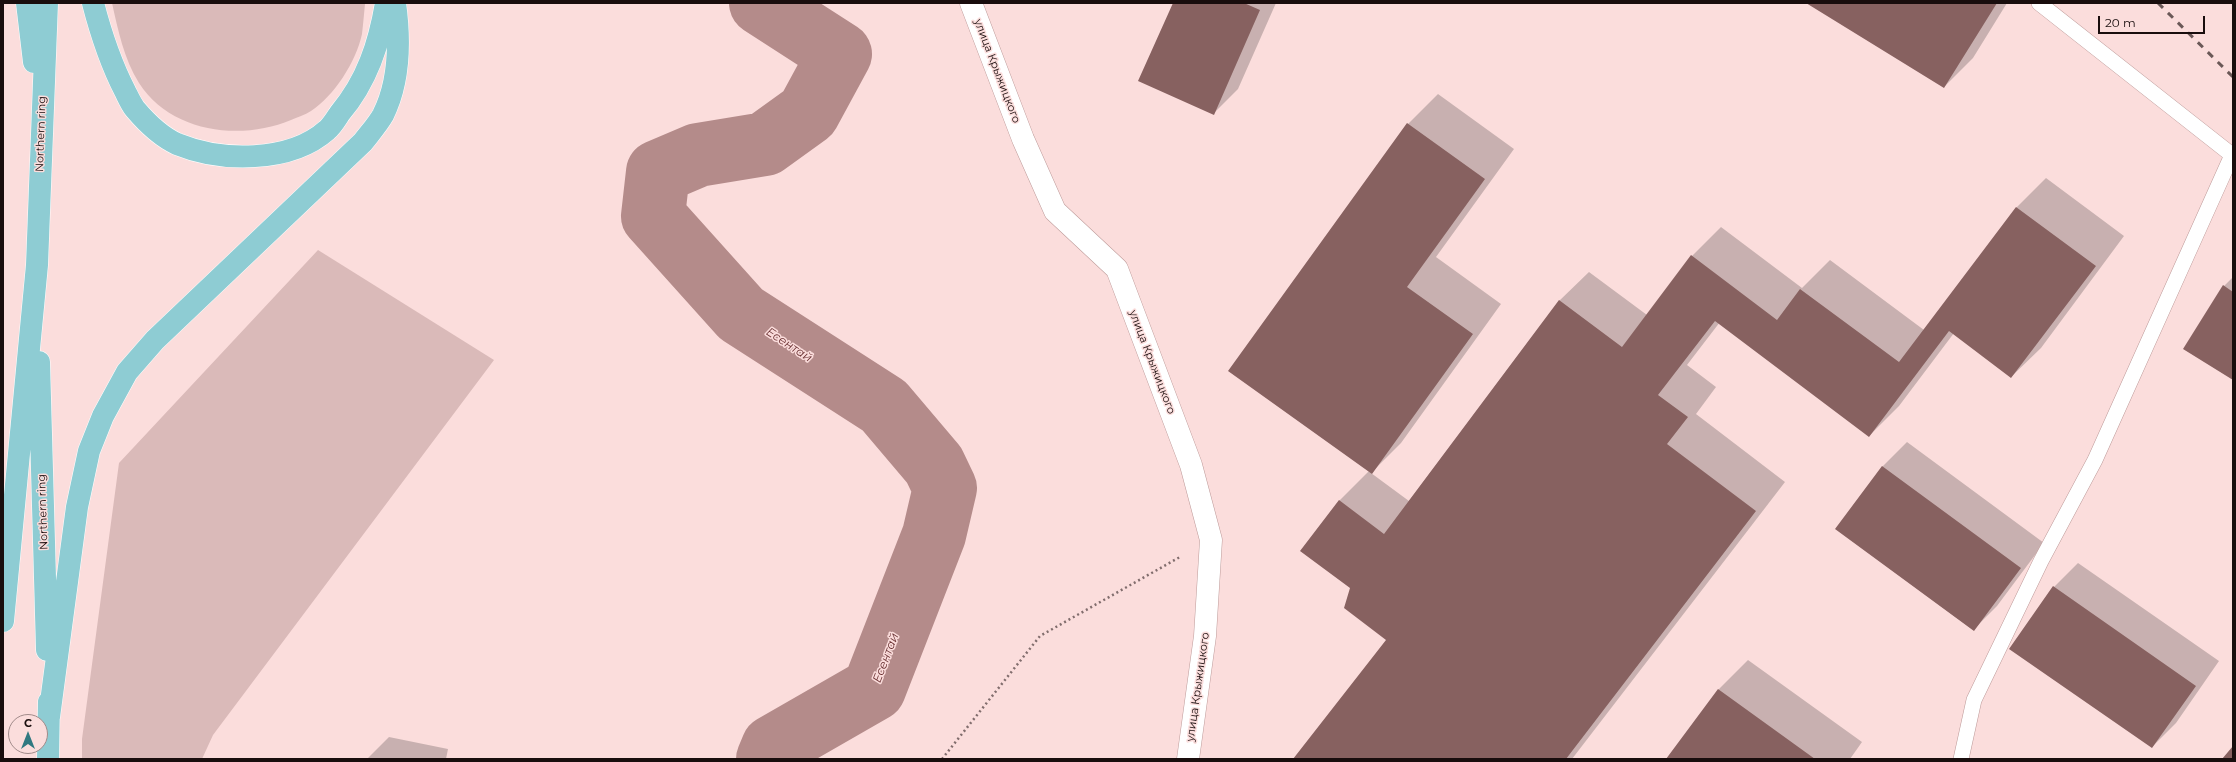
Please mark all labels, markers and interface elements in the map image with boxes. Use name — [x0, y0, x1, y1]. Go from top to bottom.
scale bar — [2100, 8, 2207, 34]
text: 20 m — [2105, 15, 2136, 30]
street label: улица Крыжицкого — [971, 17, 1023, 125]
street label: Northern ring — [33, 96, 49, 172]
street label: улица Крыжицкого — [1126, 308, 1178, 416]
water label: Есентай — [763, 325, 815, 365]
street label: Northern ring — [35, 474, 51, 550]
water label: Есентай — [870, 631, 902, 685]
street label: улица Крыжицкого — [1184, 631, 1212, 743]
north arrow — [8, 714, 48, 754]
text: С — [24, 716, 32, 730]

